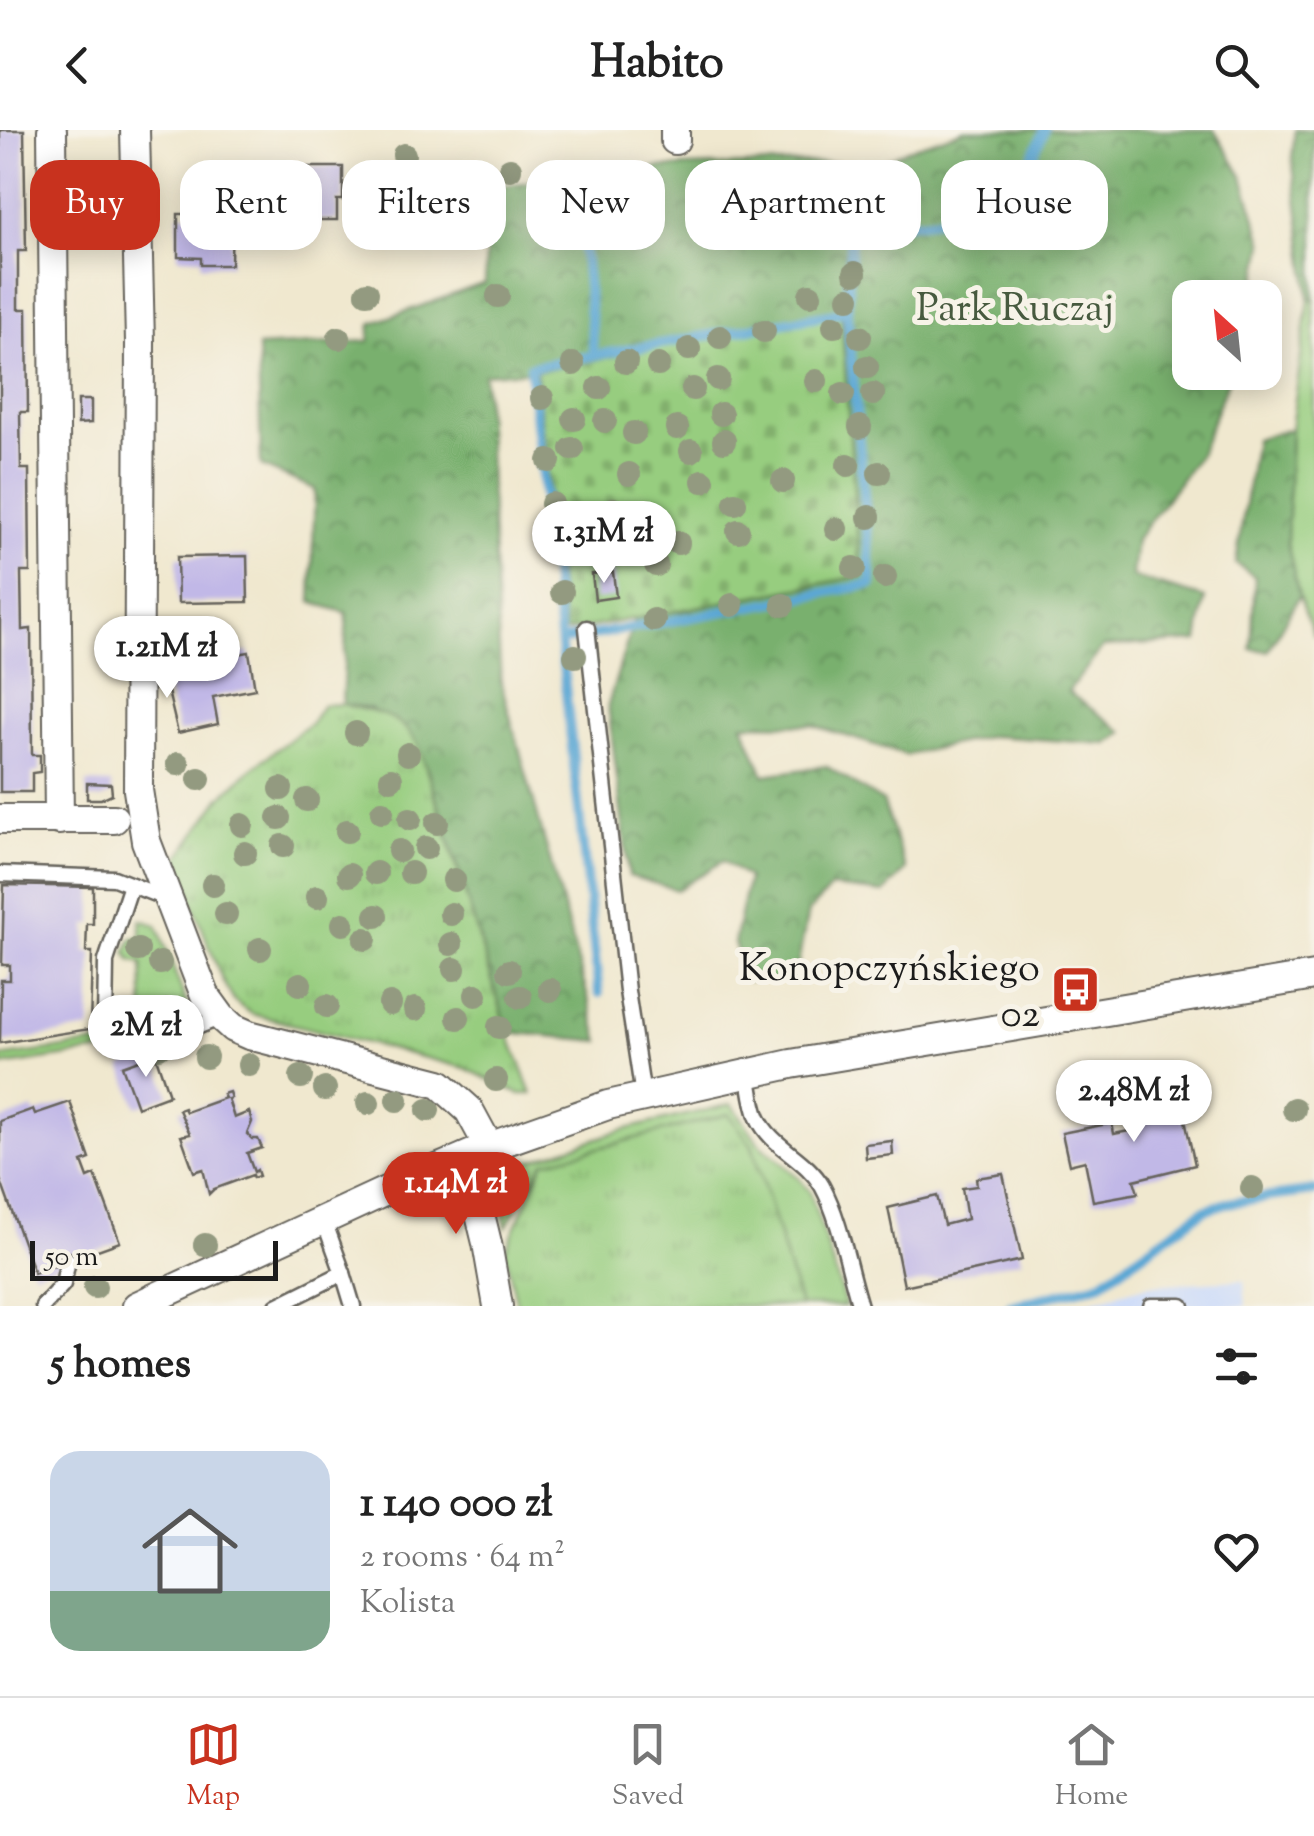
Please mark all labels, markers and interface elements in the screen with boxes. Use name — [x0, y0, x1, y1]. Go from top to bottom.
text: Habito — [590, 33, 724, 98]
icon: back — [50, 38, 105, 93]
icon: search — [1209, 38, 1264, 93]
chip: Buy — [30, 160, 160, 250]
chip: Rent — [180, 160, 322, 250]
chip: Filters — [342, 160, 506, 250]
chip: New — [526, 160, 665, 250]
chip: Apartment — [685, 160, 921, 250]
chip: House — [941, 160, 1108, 250]
north arrow — [1172, 280, 1282, 390]
map controls — [1172, 280, 1282, 390]
park label: Park Ruczaj — [916, 282, 1114, 339]
pin: 1.31M zł — [501, 501, 707, 586]
text: 1.31M zł — [554, 510, 654, 556]
pin: 1.21M zł — [64, 616, 270, 701]
text: 1.21M zł — [116, 625, 218, 671]
place label: Konopczyńskiego 02 — [739, 942, 1040, 1045]
bus stop icon: Konopczyńskiego 02 — [1049, 963, 1101, 1015]
pin: 2M zł — [76, 995, 216, 1080]
text: 2M zł — [110, 1004, 182, 1050]
pin: 2.48M zł — [1031, 1060, 1237, 1145]
text: 2.48M zł — [1078, 1069, 1190, 1115]
pin: 1.14M zł — [353, 1152, 559, 1237]
text: 1.14M zł — [404, 1161, 508, 1207]
scale bar — [30, 1236, 278, 1280]
text: 50 m — [45, 1238, 99, 1278]
text: 5 homes — [50, 1336, 191, 1396]
icon: filters — [1209, 1339, 1264, 1394]
text: 1 140 000 zł — [360, 1475, 553, 1535]
icon: home — [130, 1491, 250, 1611]
icon: heart — [1209, 1524, 1264, 1579]
text: 2 rooms · 64 m² — [360, 1535, 565, 1581]
text: Kolista — [360, 1581, 455, 1627]
tab: Map — [186, 1717, 241, 1817]
tab: Saved — [612, 1717, 684, 1817]
tab: Home — [1055, 1717, 1128, 1817]

